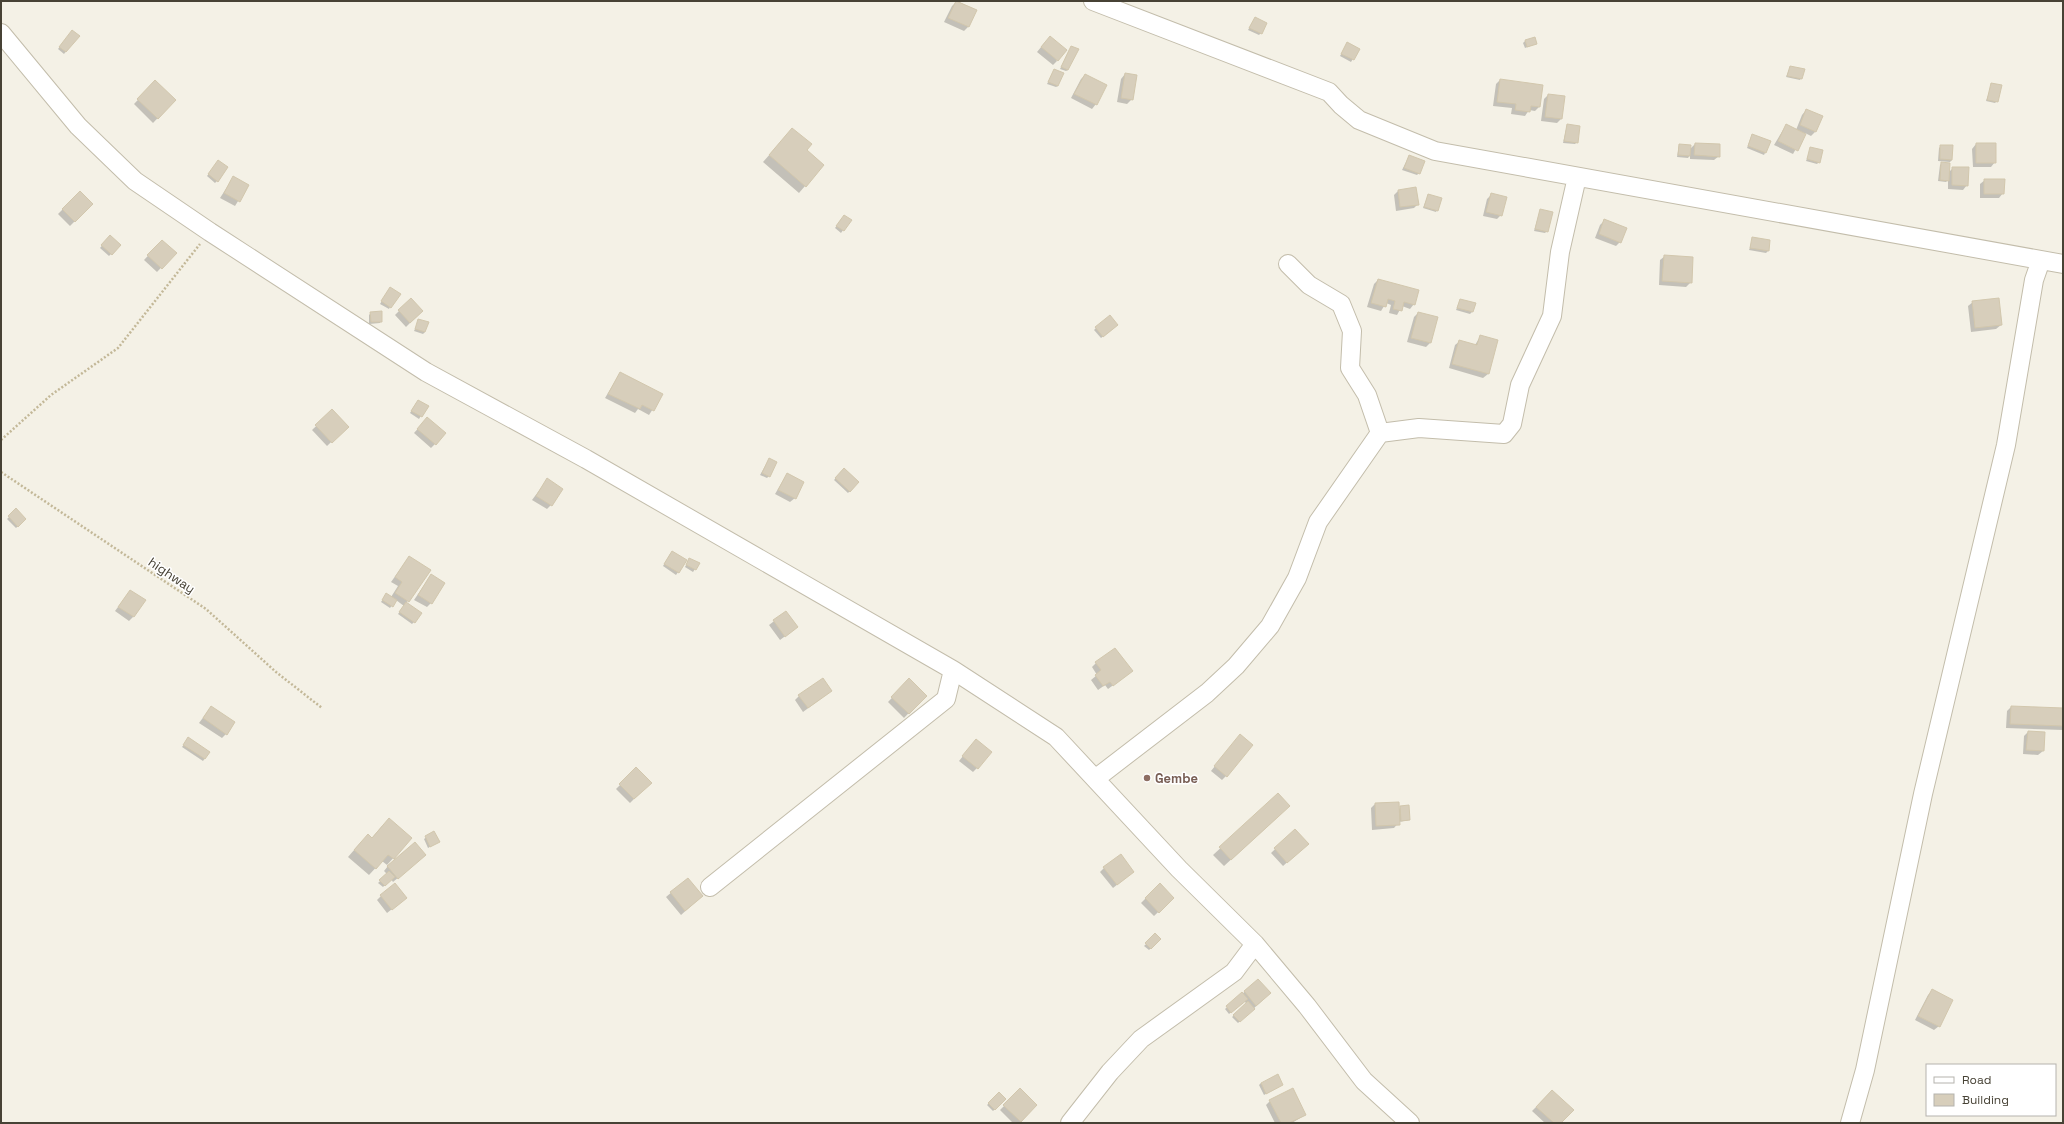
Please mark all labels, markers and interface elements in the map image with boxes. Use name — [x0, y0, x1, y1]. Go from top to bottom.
street label: highway — [145, 554, 198, 597]
place label: Gembe — [1155, 770, 1198, 787]
marker: Gembe — [1142, 773, 1152, 783]
legend — [1926, 1064, 2056, 1116]
text: Road — [1962, 1072, 1991, 1088]
text: Building — [1962, 1092, 2009, 1108]

